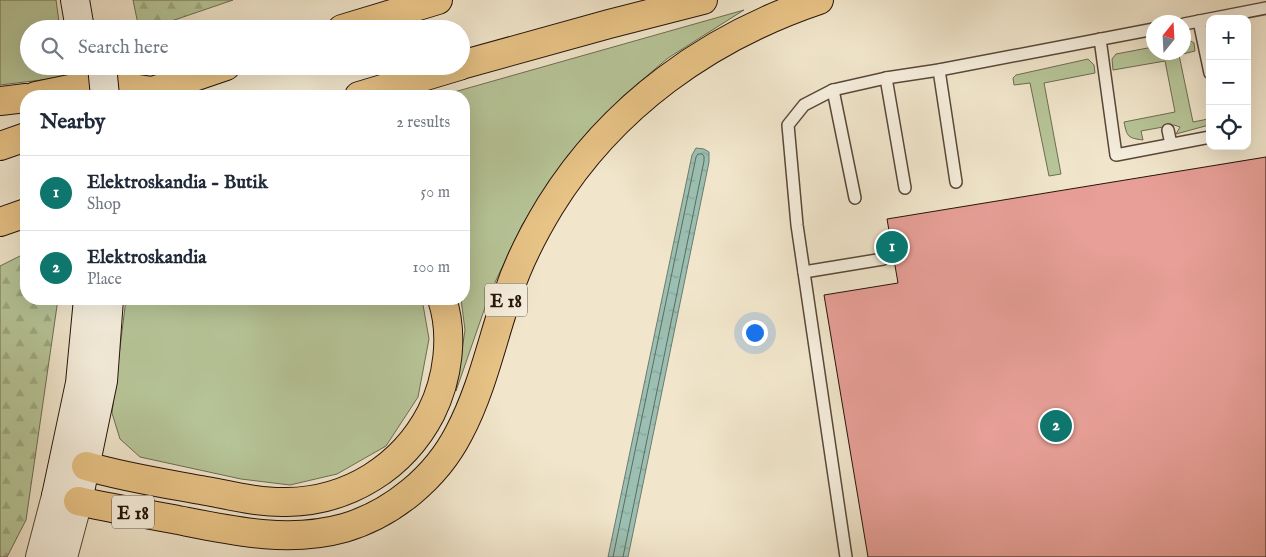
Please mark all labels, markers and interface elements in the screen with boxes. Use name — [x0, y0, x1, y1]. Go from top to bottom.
north arrow — [1146, 15, 1191, 60]
map controls — [1206, 15, 1251, 150]
button: + — [1206, 15, 1251, 60]
search box — [20, 20, 470, 75]
icon: search — [38, 34, 66, 62]
text: Search here — [78, 36, 169, 60]
button: − — [1206, 60, 1251, 105]
button: locate — [1206, 105, 1251, 150]
text: Nearby — [40, 109, 105, 136]
text: 2 results — [396, 113, 450, 133]
text: Elektroskandia - Butik — [87, 171, 268, 195]
text: 1 — [53, 183, 59, 203]
text: 50 m — [421, 183, 450, 203]
text: Shop — [87, 195, 121, 215]
pin: 1 — [876, 228, 908, 266]
text: Elektroskandia — [87, 246, 207, 270]
text: 2 — [52, 258, 60, 278]
text: 100 m — [413, 258, 450, 278]
text: Place — [87, 270, 122, 290]
road number: E 18 — [485, 284, 527, 316]
your location — [742, 320, 768, 346]
pin: 2 — [1040, 407, 1072, 445]
road number: E 18 — [112, 496, 154, 528]

